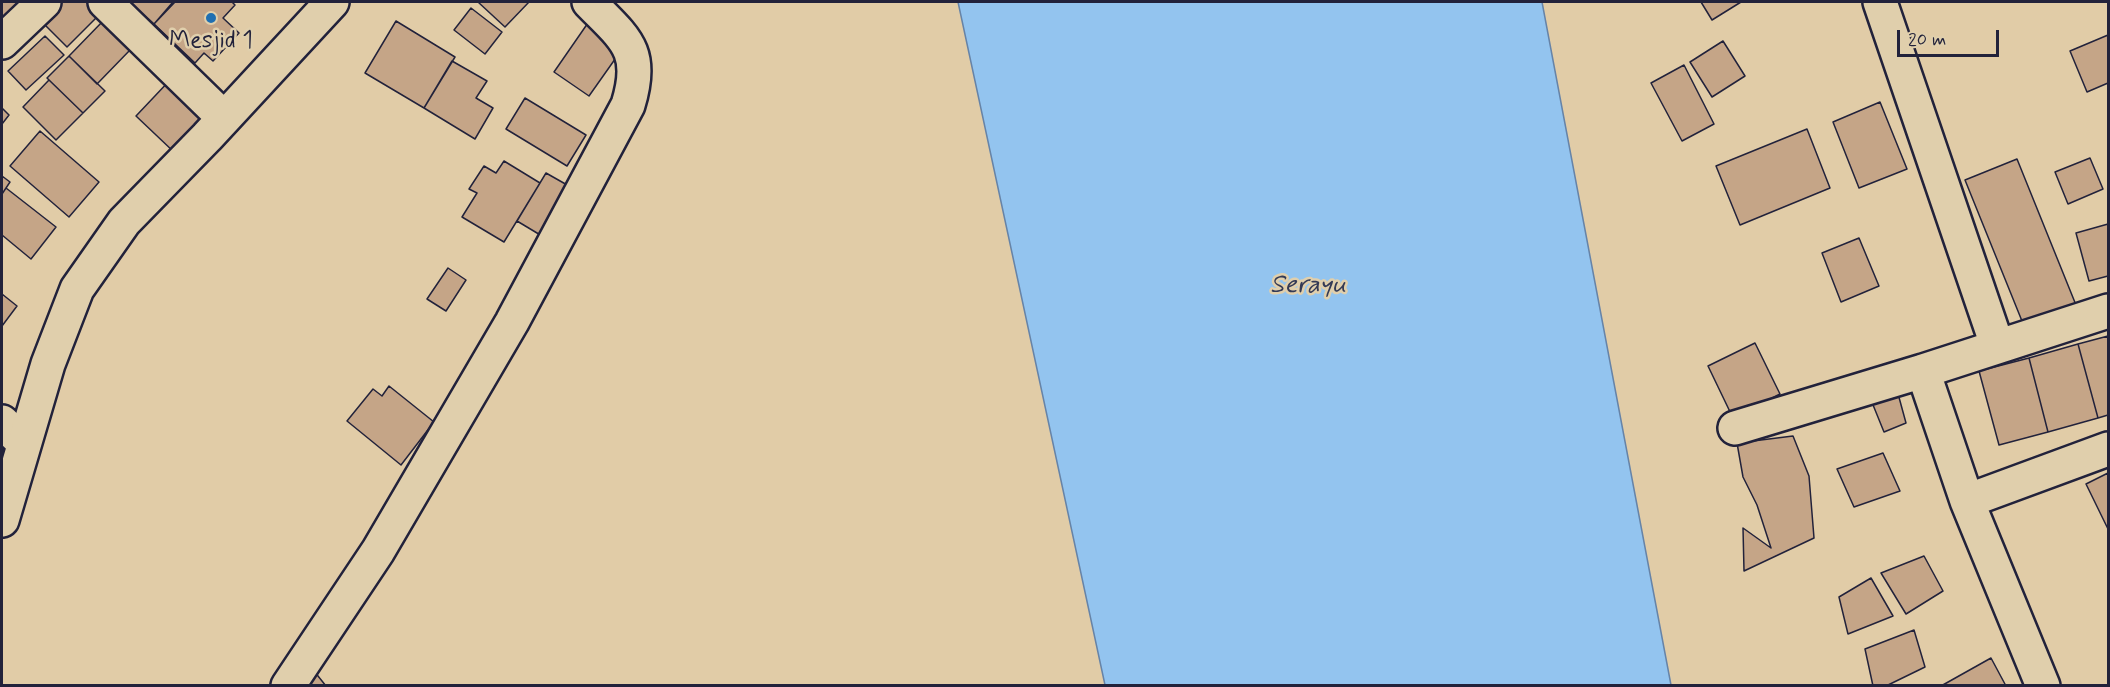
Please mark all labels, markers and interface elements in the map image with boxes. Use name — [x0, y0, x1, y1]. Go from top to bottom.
marker: Mesjid 1 — [204, 11, 218, 25]
scale bar — [1900, 18, 2002, 56]
place label: Mesjid 1 — [169, 28, 253, 56]
text: 20 m — [1908, 28, 1946, 52]
water label: Serayu — [1270, 271, 1346, 303]

